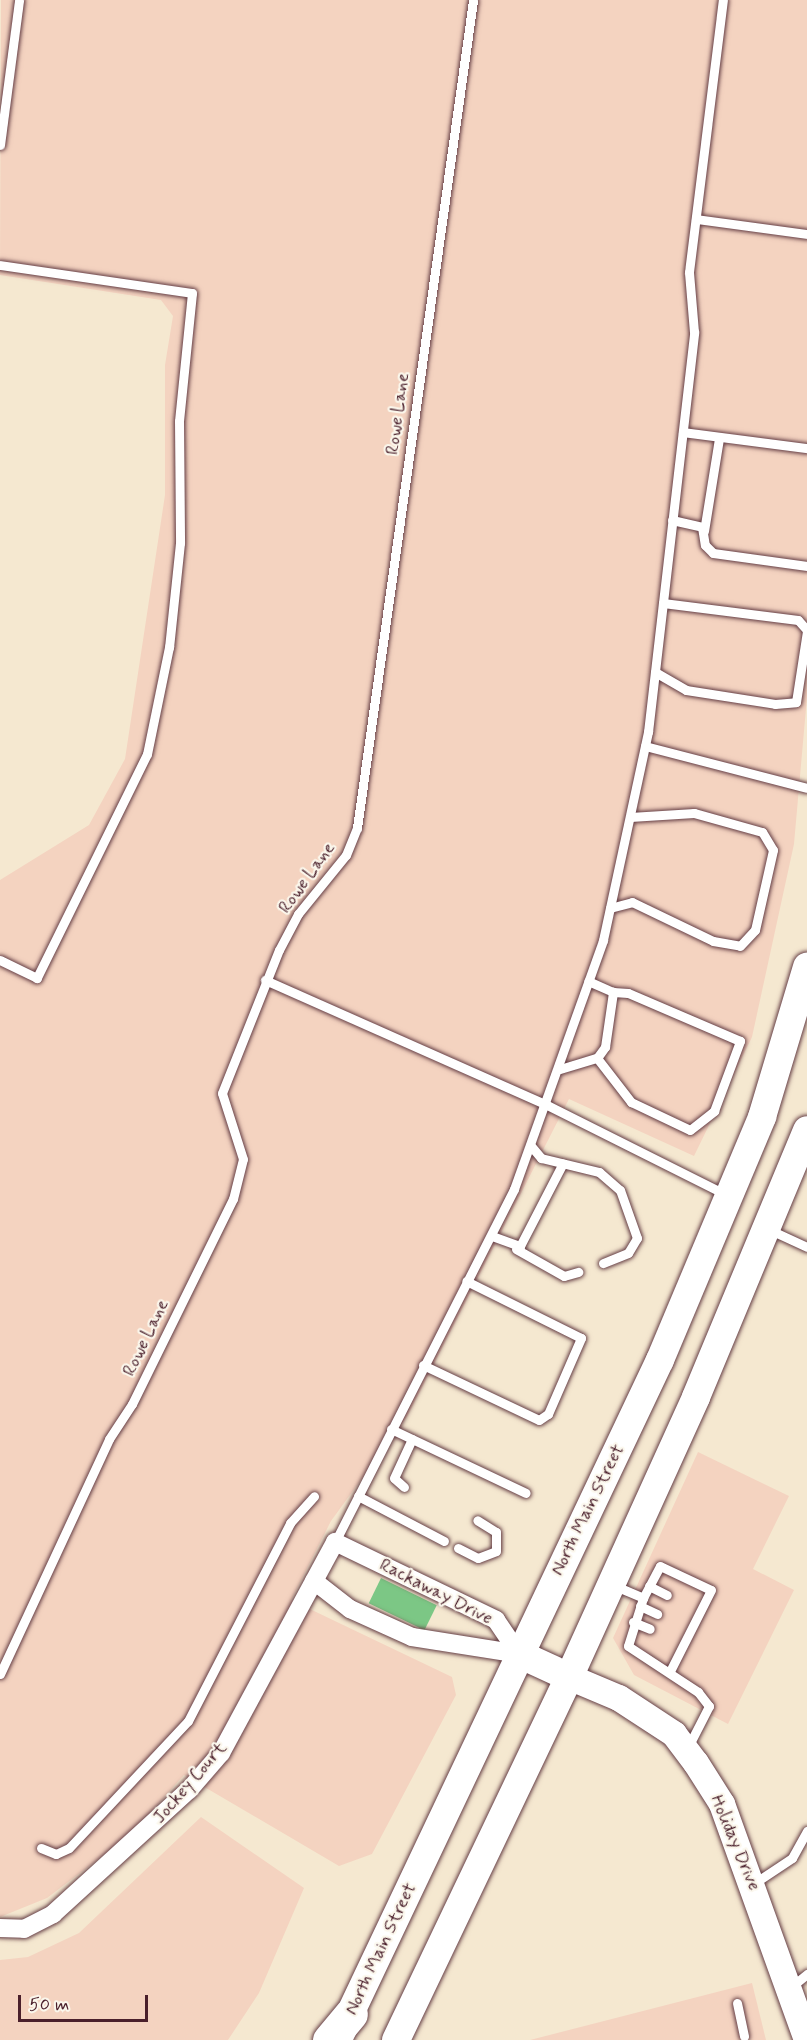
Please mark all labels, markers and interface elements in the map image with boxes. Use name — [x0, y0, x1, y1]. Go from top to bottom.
street label: Rowe Lane — [382, 372, 414, 456]
street label: Rowe Lane — [274, 839, 340, 917]
street label: Rowe Lane — [118, 1297, 174, 1379]
street label: North Main Street — [547, 1441, 629, 1579]
street label: Rackaway Drive — [376, 1555, 496, 1629]
street label: Jockey Court — [149, 1738, 231, 1828]
street label: Holiday Drive — [705, 1793, 765, 1893]
street label: North Main Street — [341, 1880, 421, 2018]
scale bar — [21, 1983, 152, 2021]
text: 50 m — [29, 1993, 69, 2017]

